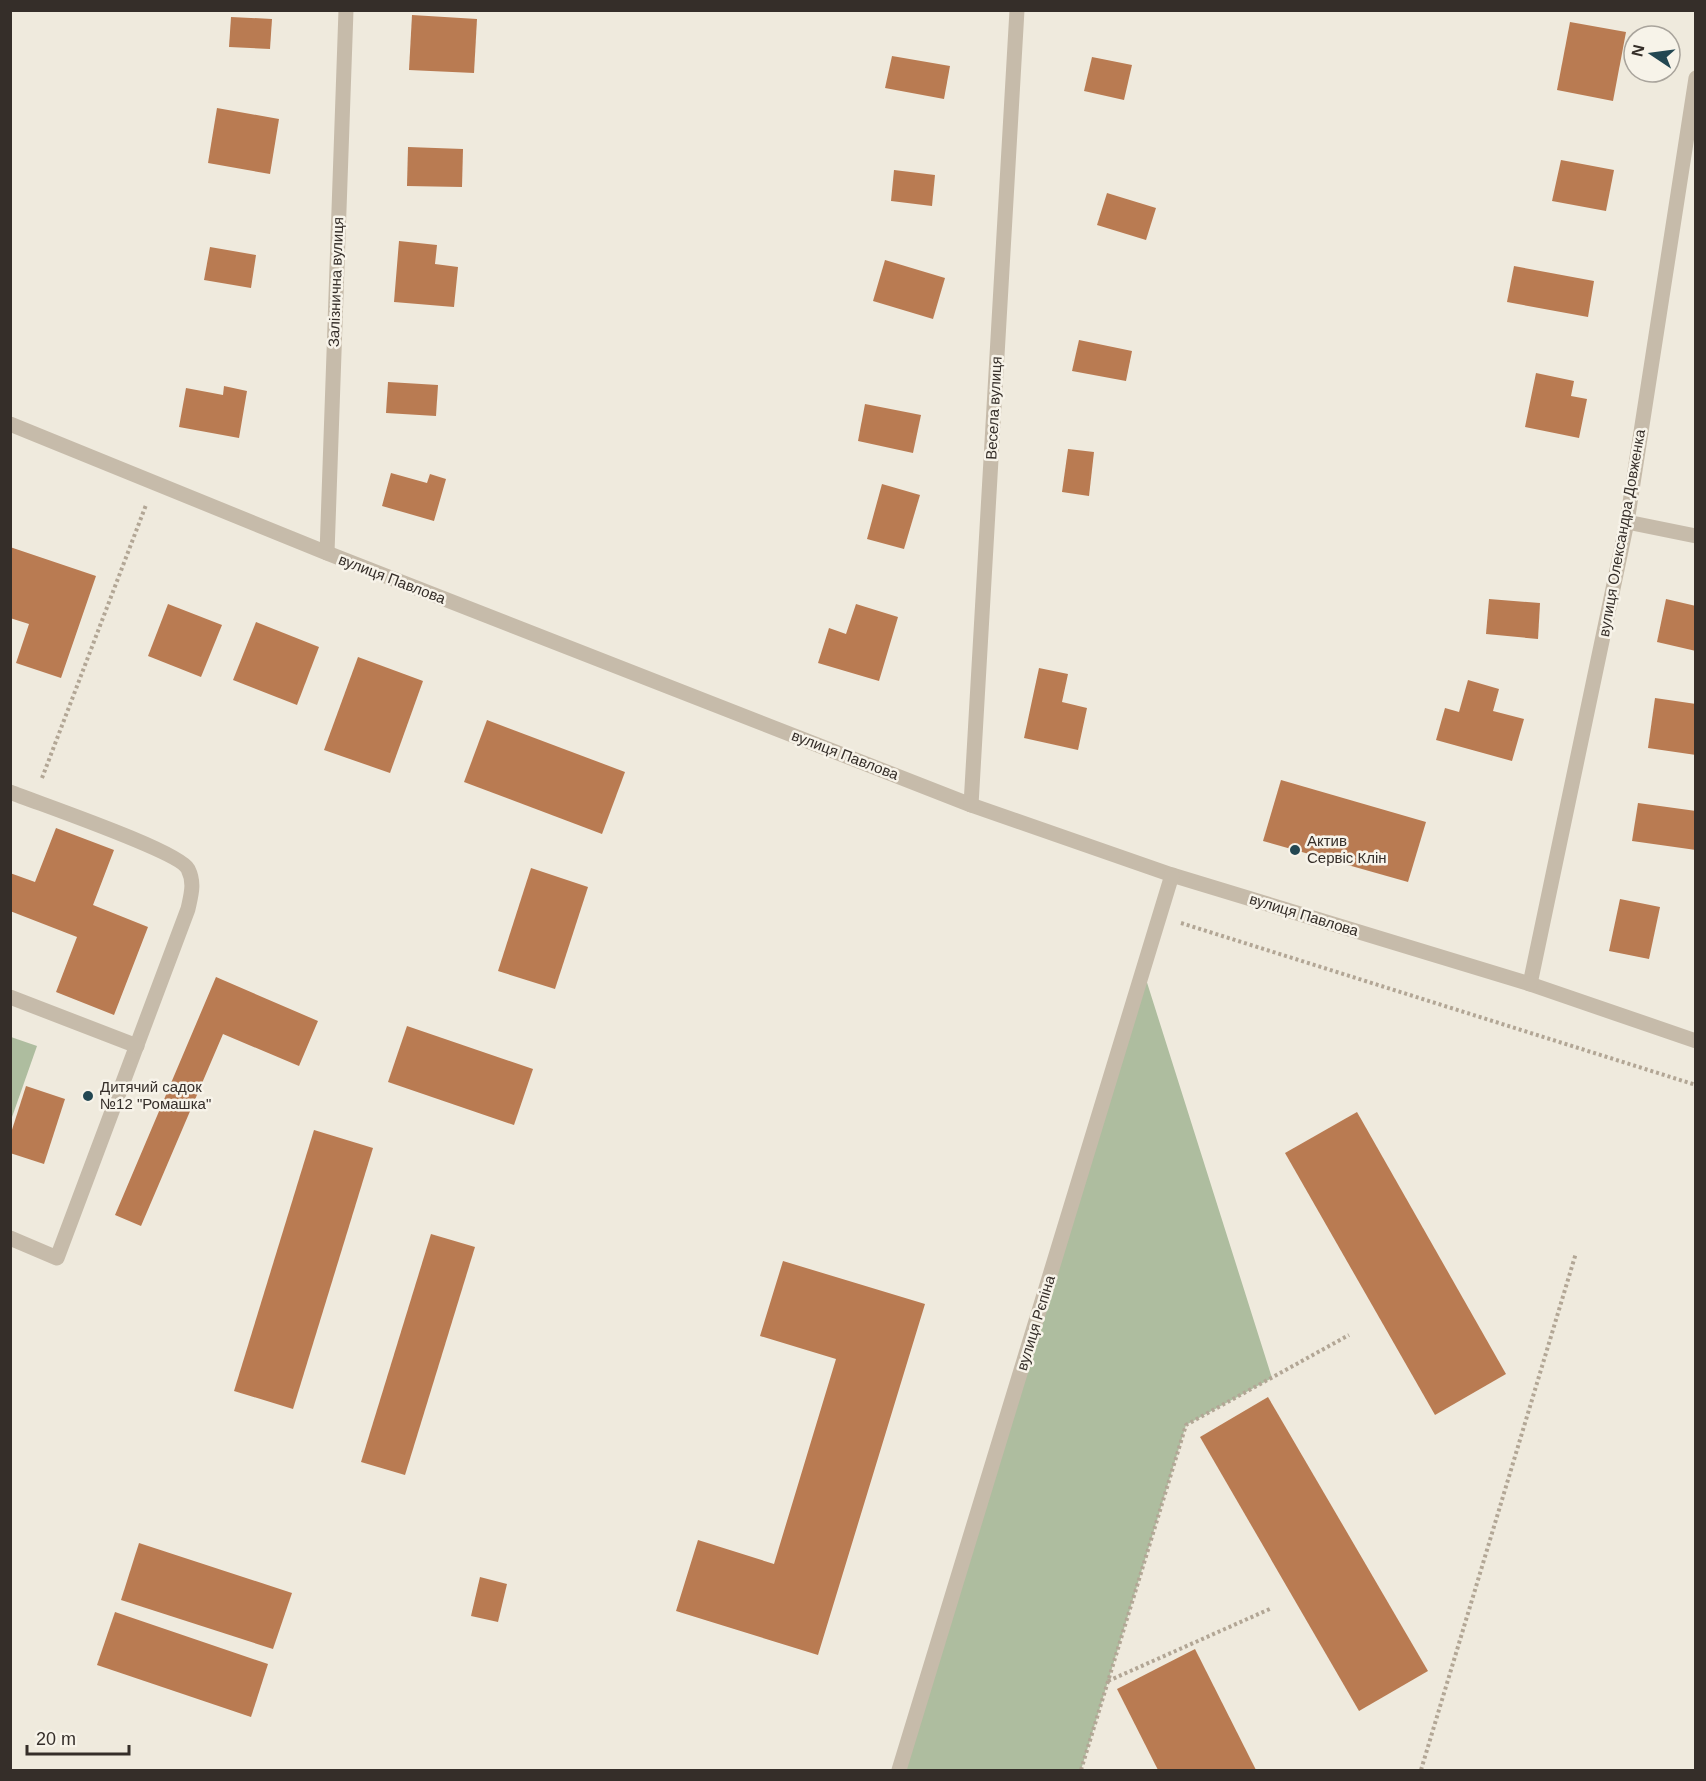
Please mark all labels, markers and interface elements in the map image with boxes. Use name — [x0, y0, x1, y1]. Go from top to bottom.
north arrow — [1622, 24, 1682, 84]
text: N — [1628, 43, 1647, 58]
street label: Залізнична вулиця — [325, 217, 346, 347]
street label: Весела вулиця — [982, 356, 1005, 460]
street label: вулиця Олександра Довженка — [1595, 427, 1648, 638]
street label: вулиця Павлова — [336, 550, 449, 607]
street label: вулиця Павлова — [789, 726, 902, 783]
place label: Актив Сервiс Клiн — [1307, 832, 1387, 866]
marker: Актив Сервiс Клiн — [1288, 843, 1302, 857]
street label: вулиця Павлова — [1248, 890, 1361, 939]
place label: Дитячий садок №12 "Ромашка" — [100, 1078, 211, 1112]
marker: Дитячий садок №12 "Ромашка" — [81, 1089, 95, 1103]
street label: вулиця Рєпіна — [1013, 1273, 1058, 1372]
scale bar — [27, 1718, 129, 1756]
text: 20 m — [36, 1729, 76, 1749]

